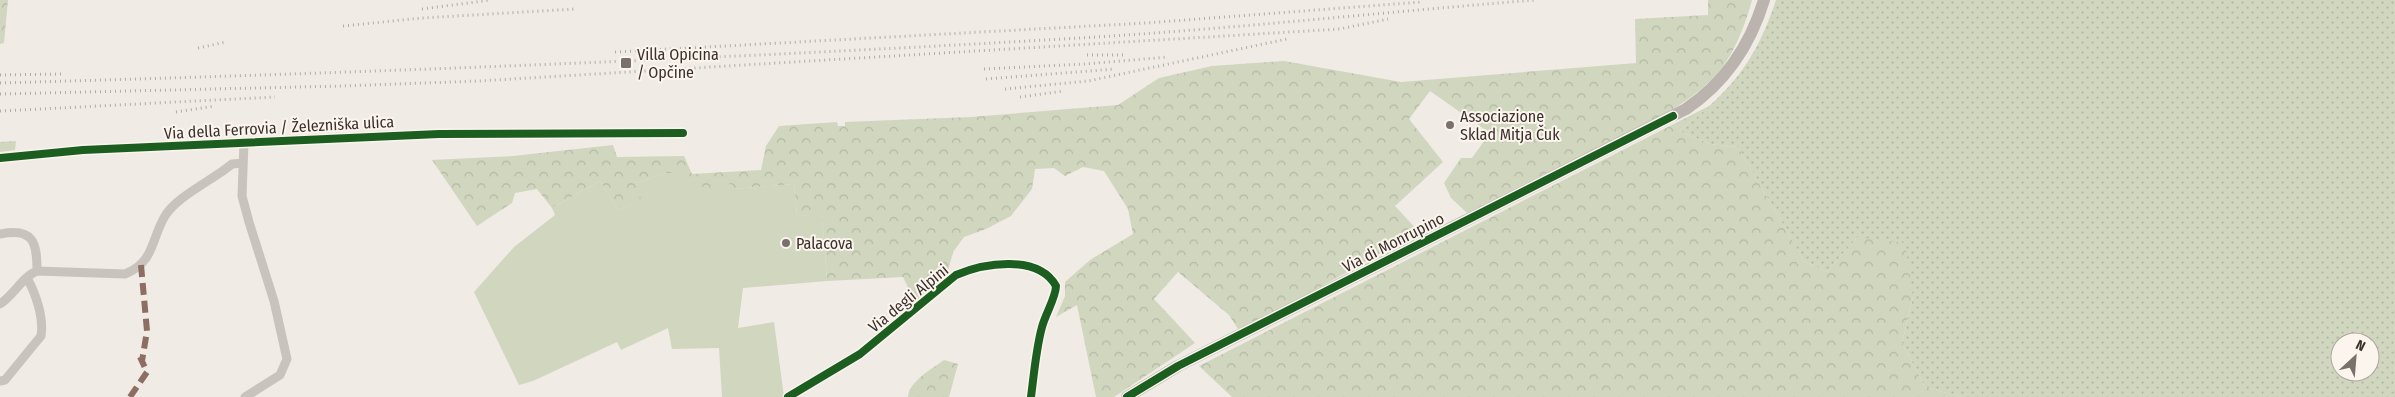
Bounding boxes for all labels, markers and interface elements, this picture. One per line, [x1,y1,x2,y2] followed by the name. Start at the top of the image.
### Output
[637,45,719,82] place label: Villa Opicina / Opčine
[619,56,633,70] marker: Villa Opicina / Opčine
[1460,107,1560,144] place label: Associazione Sklad Mitja Čuk
[163,111,395,143] street label: Via della Ferrovia / Železniška ulica
[1444,119,1456,131] marker: Associazione Sklad Mitja Čuk
[1339,209,1447,276] street label: Via di Monrupino
[796,234,853,253] place label: Palacova
[780,237,792,249] marker: Palacova
[864,260,952,336] street label: Via degli Alpini
[2330,332,2380,382] north arrow
[2353,336,2368,355] text: N

